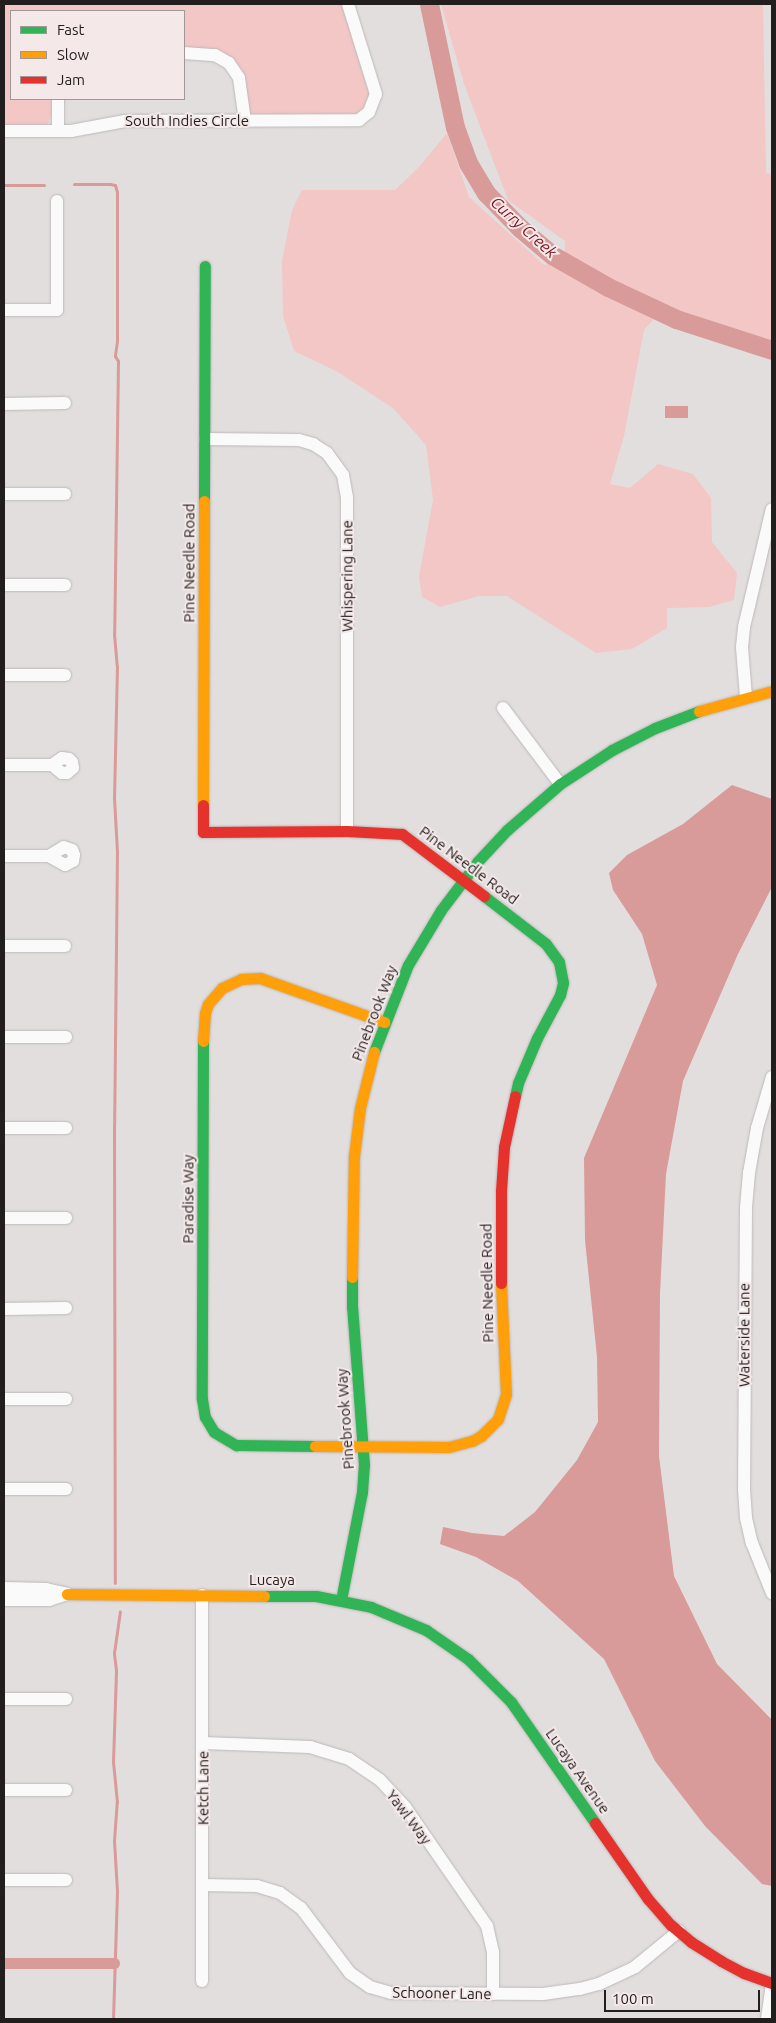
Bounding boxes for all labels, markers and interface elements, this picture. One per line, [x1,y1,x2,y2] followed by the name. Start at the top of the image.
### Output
[10,10,185,100] legend
[57,21,84,38] text: Fast
[57,46,89,63] text: Slow
[57,71,85,88] text: Jam
[125,112,249,130] street label: South Indies Circle
[487,192,561,262] water label: Curry Creek
[180,503,198,623] street label: Pine Needle Road
[338,520,356,632] street label: Whispering Lane
[416,822,522,908] street label: Pine Needle Road
[348,963,400,1063] street label: Pinebrook Way
[179,1154,197,1244] street label: Paradise Way
[477,1223,497,1343] street label: Pine Needle Road
[735,1283,753,1387] street label: Waterside Lane
[333,1368,357,1470] street label: Pinebrook Way
[249,1571,295,1589] street label: Lucaya
[542,1725,614,1817] street label: Lucaya Avenue
[194,1751,212,1825] street label: Ketch Lane
[383,1786,435,1848] street label: Yawl Way
[606,1980,762,2012] scale bar
[392,1983,492,2003] street label: Schooner Lane
[612,1990,654,2007] text: 100 m

